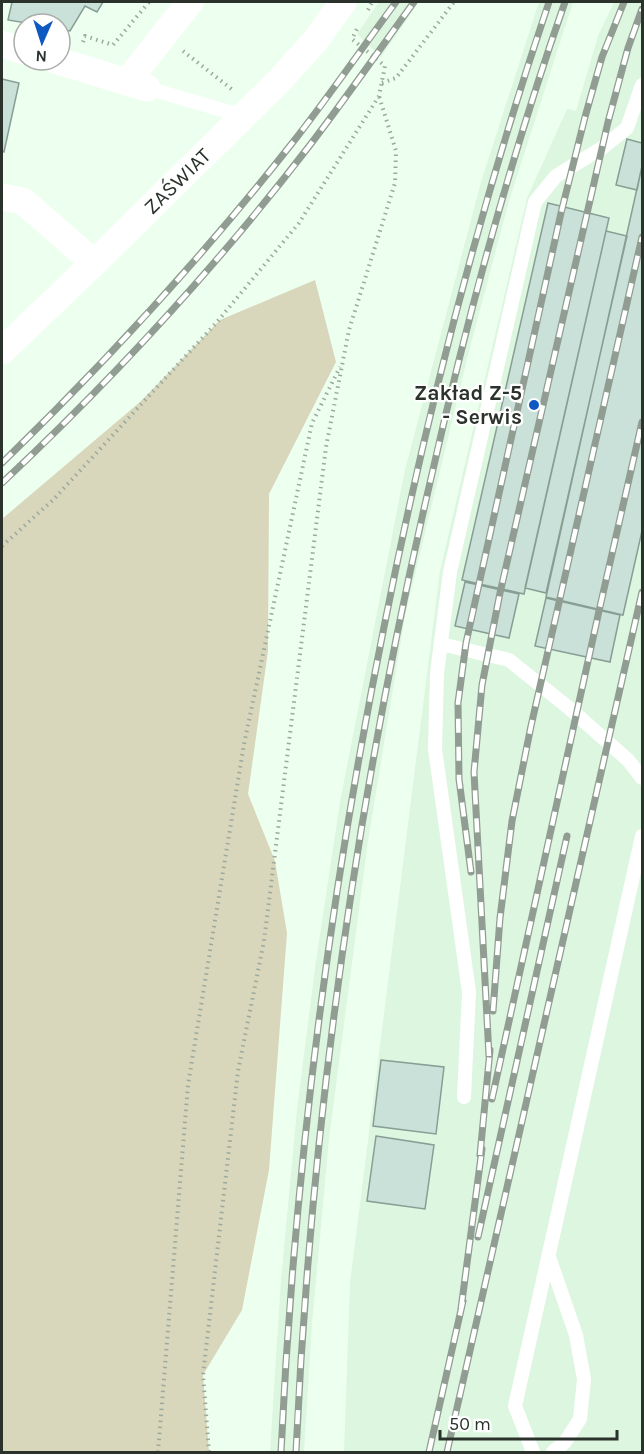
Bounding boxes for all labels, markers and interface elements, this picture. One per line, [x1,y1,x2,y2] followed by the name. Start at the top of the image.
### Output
[12,12,72,72] north arrow
[35,47,47,66] text: N
[139,143,216,219] street label: ZAŚWIAT
[414,381,522,429] place label: Zakład Z-5 - Serwis
[527,398,541,412] marker: Zakład Z-5 - Serwis
[440,1403,617,1441] scale bar
[449,1413,491,1435] text: 50 m

